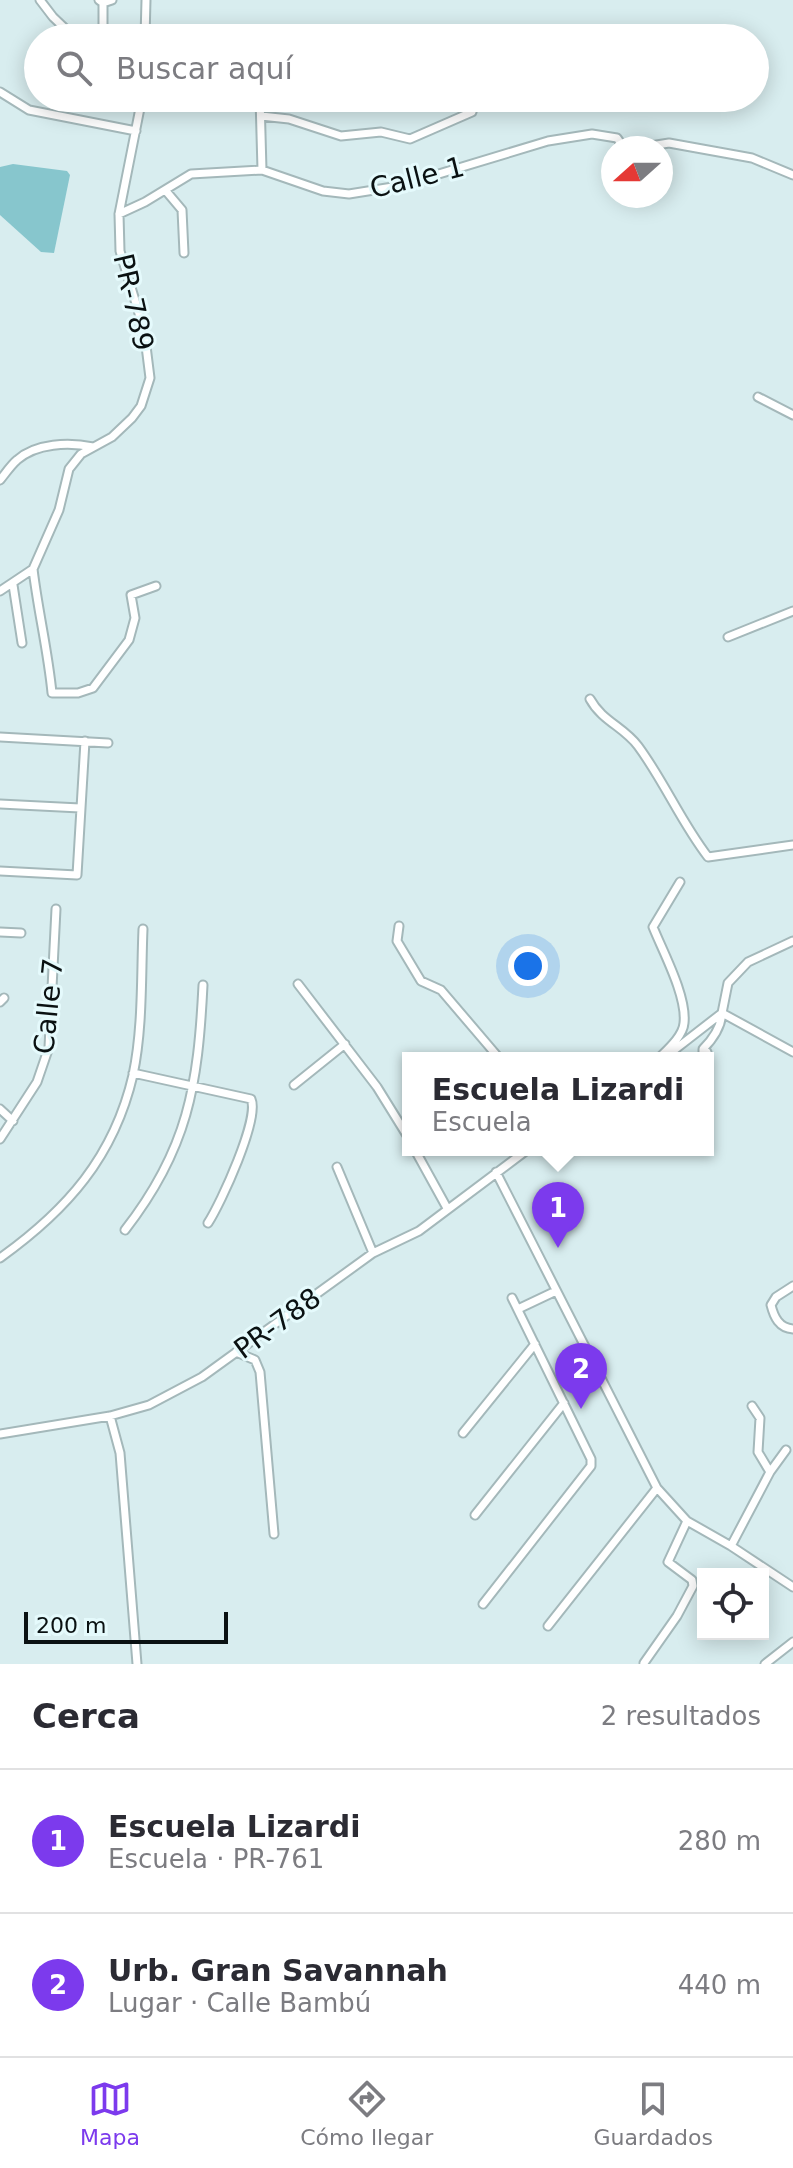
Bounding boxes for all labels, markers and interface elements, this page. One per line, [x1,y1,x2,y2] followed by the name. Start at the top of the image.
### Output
[24,24,769,112] search box
[52,46,96,90] icon: search
[116,51,293,86] text: Buscar aquí
[601,136,673,208] north arrow
[366,150,468,205] street label: Calle 1
[106,250,161,354] street label: PR-789
[508,946,548,986] your location
[27,956,70,1056] street label: Calle 7
[402,1052,714,1156] popup
[432,1072,684,1107] text: Escuela Lizardi
[432,1107,532,1137] text: Escuela
[532,1182,584,1248] pin: 1
[228,1281,327,1366] street label: PR-788
[555,1343,607,1409] pin: 2
[697,1568,769,1640] map controls
[697,1568,769,1640] button: locate
[24,1608,228,1644] scale bar
[36,1613,106,1638] text: 200 m
[32,1696,140,1736] text: Cerca
[601,1701,761,1731] text: 2 resultados
[108,1809,360,1844] text: Escuela Lizardi
[49,1826,67,1856] text: 1
[678,1826,761,1856] text: 280 m
[108,1844,324,1874] text: Escuela · PR-761
[108,1953,448,1988] text: Urb. Gran Savannah
[49,1970,67,2000] text: 2
[678,1970,761,2000] text: 440 m
[108,1988,371,2018] text: Lugar · Calle Bambú
[80,2077,140,2150] tab: Mapa
[300,2077,433,2150] tab: Cómo llegar
[593,2077,713,2150] tab: Guardados

